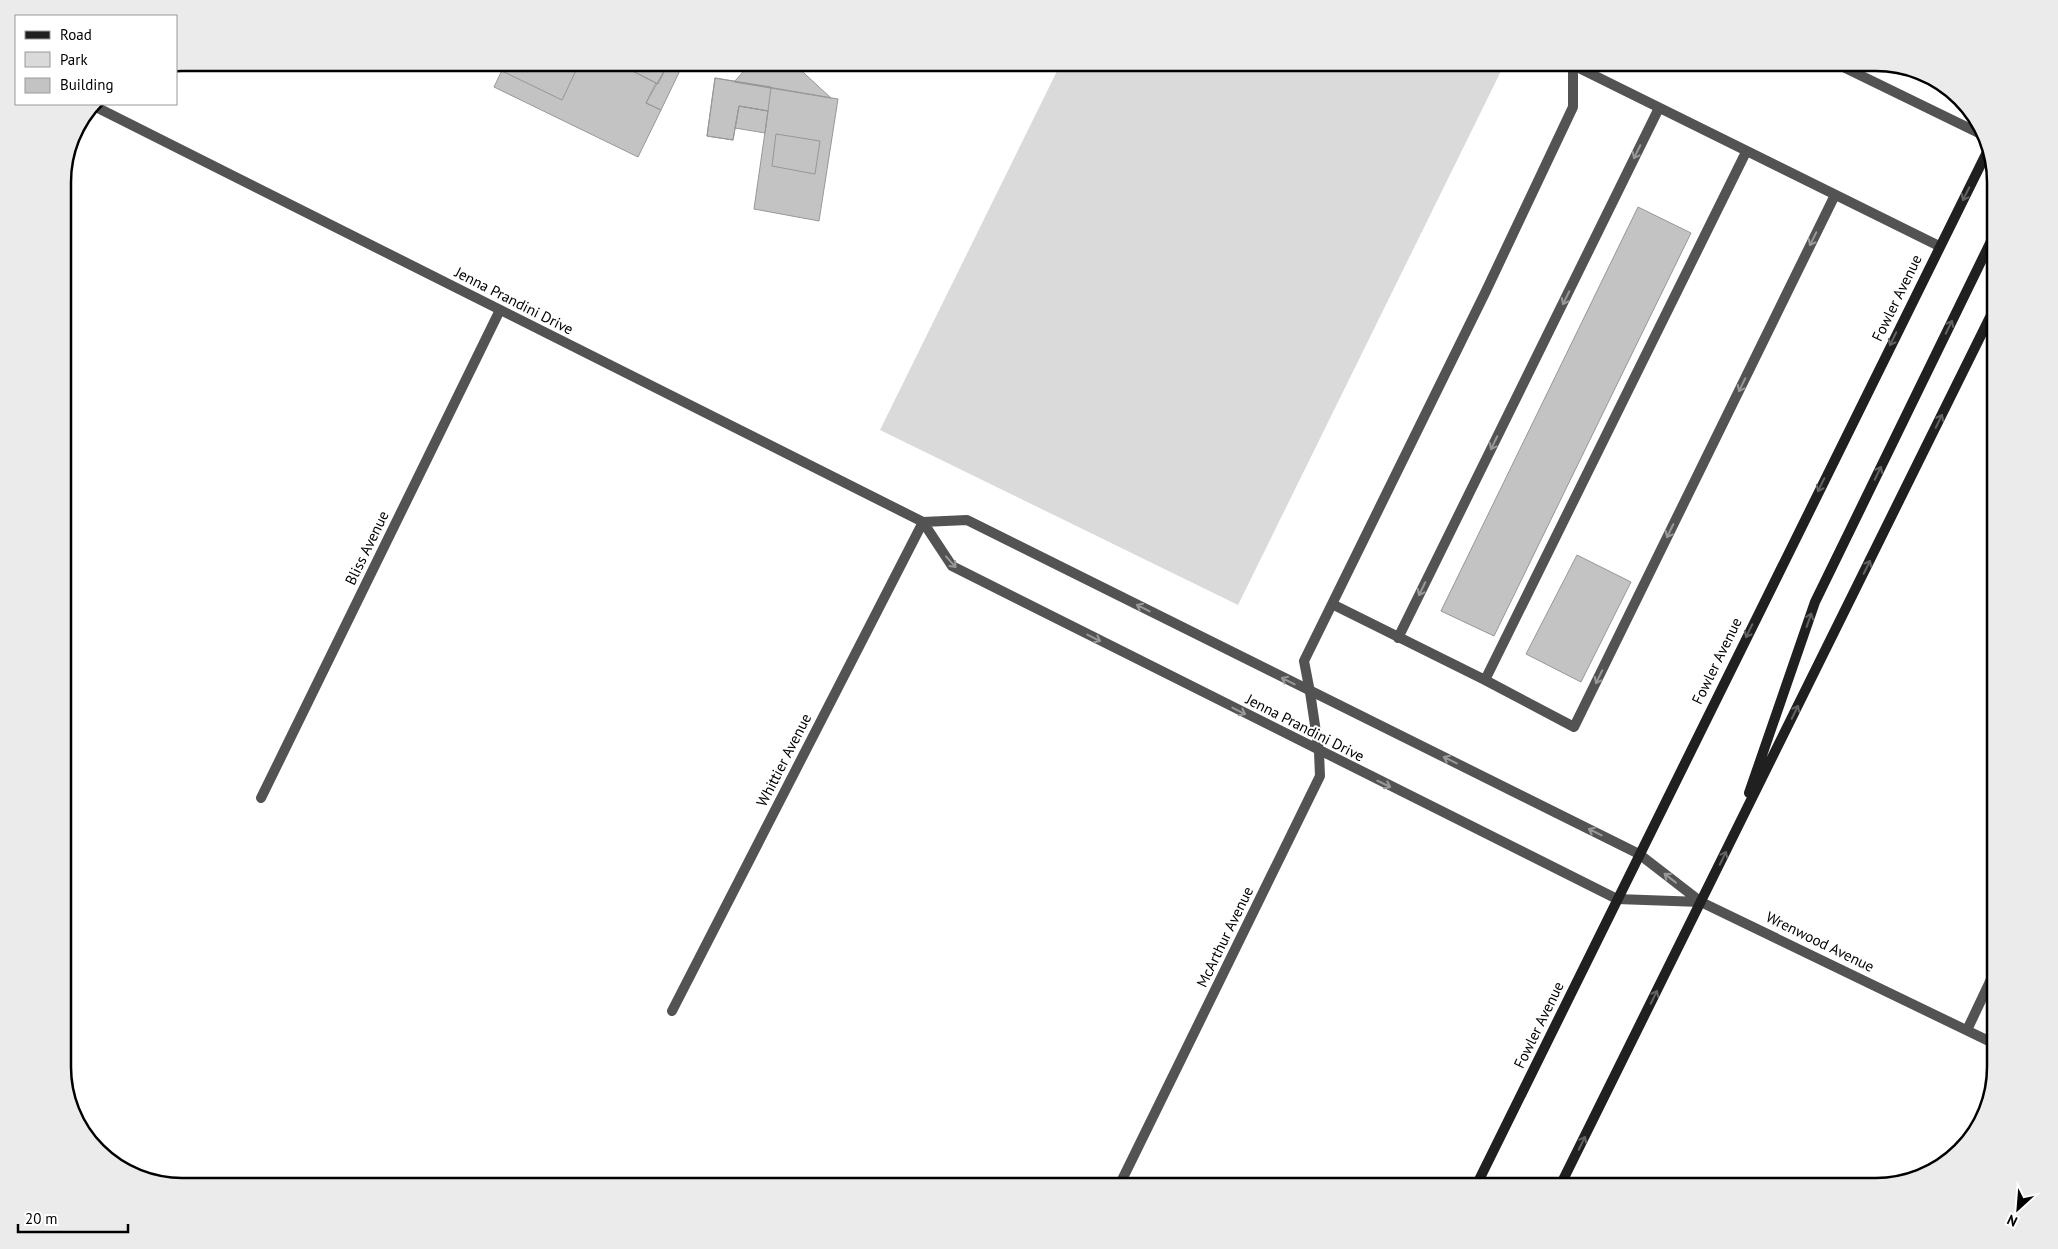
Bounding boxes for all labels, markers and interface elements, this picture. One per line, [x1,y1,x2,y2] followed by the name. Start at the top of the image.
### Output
[15,15,178,105] legend
[60,25,92,44] text: Road
[60,50,88,69] text: Park
[60,75,114,94] text: Building
[1632,144,1641,159] one-way arrow
[1961,186,1970,201] one-way arrow
[1808,231,1818,246] one-way arrow
[1867,251,1926,344] street label: Fowler Avenue
[451,262,577,339] street label: Jenna Prandini Drive
[1560,290,1570,305] one-way arrow
[1945,320,1954,335] one-way arrow
[1888,331,1897,346] one-way arrow
[1737,377,1746,392] one-way arrow
[1935,414,1944,429] one-way arrow
[1489,436,1499,451] one-way arrow
[1874,466,1883,481] one-way arrow
[1816,477,1825,492] one-way arrow
[340,508,393,588] street label: Bliss Avenue
[1665,523,1675,538] one-way arrow
[944,555,956,568] one-way arrow
[1862,559,1872,574] one-way arrow
[1417,582,1427,597] one-way arrow
[1136,603,1151,612] one-way arrow
[1804,612,1814,628] one-way arrow
[1687,614,1746,707] street label: Fowler Avenue
[1744,623,1754,638] one-way arrow
[1086,633,1101,643] one-way arrow
[1594,669,1603,684] one-way arrow
[1281,676,1296,685] one-way arrow
[1242,689,1368,766] street label: Jenna Prandini Drive
[1791,705,1800,720] one-way arrow
[1231,706,1246,716] one-way arrow
[752,710,815,809] street label: Whittier Avenue
[1442,755,1457,765] one-way arrow
[1376,780,1391,789] one-way arrow
[1588,827,1603,837] one-way arrow
[1719,851,1728,866] one-way arrow
[1664,872,1677,883] one-way arrow
[1192,883,1257,990] street label: McArthur Avenue
[1763,907,1877,976] street label: Wrenwood Avenue
[1509,978,1568,1071] street label: Fowler Avenue
[1650,990,1659,1005] one-way arrow
[1578,1136,1587,1151] one-way arrow
[1993,1184,2043,1234] north arrow
[18,1202,128,1234] scale bar
[25,1209,58,1228] text: 20 m
[2004,1211,2020,1231] text: N

